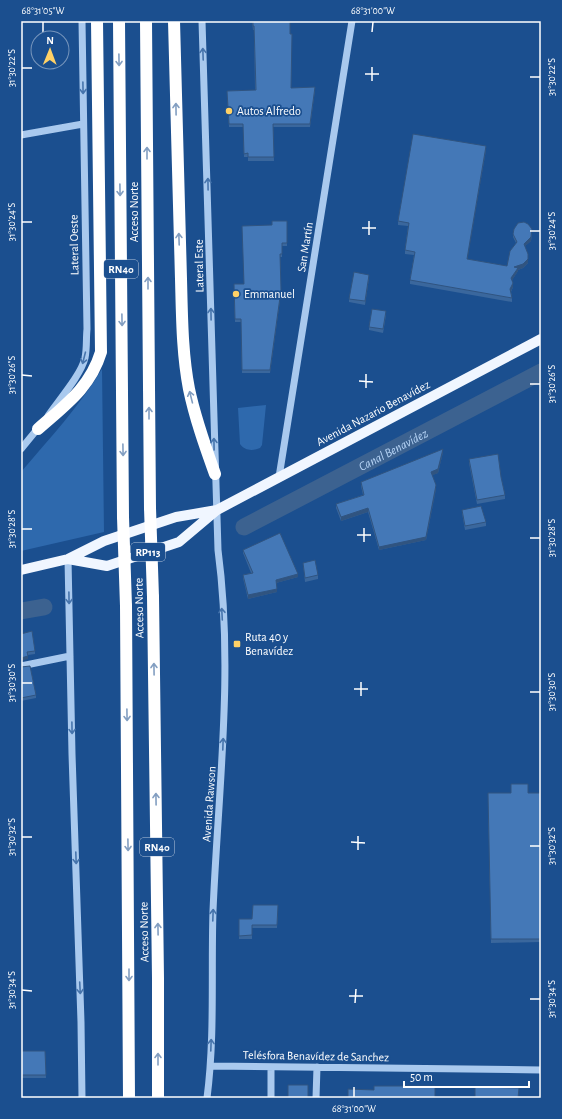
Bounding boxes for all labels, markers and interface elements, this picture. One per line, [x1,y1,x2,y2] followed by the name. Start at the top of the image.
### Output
[22,6,65,16] text: 68°31'05"W
[351,6,395,16] text: 68°31'00"W
[30,30,70,70] north arrow
[46,35,54,46] text: N
[200,48,207,61] one-way arrow
[7,49,17,87] text: 31°30'22"S
[115,53,123,66] one-way arrow
[547,58,557,96] text: 31°30'22"S
[79,81,87,94] one-way arrow
[172,103,180,116] one-way arrow
[237,105,301,117] place label: Autos Alfredo
[224,106,234,116] marker: Autos Alfredo
[143,147,151,160] one-way arrow
[204,178,212,191] one-way arrow
[128,182,140,242] street label: Acceso Norte
[116,183,124,196] one-way arrow
[7,203,17,241] text: 31°30'24"S
[547,212,557,250] text: 31°30'24"S
[67,215,81,275] street label: Lateral Oeste
[295,221,315,273] street label: San Martín
[175,233,183,246] one-way arrow
[193,239,205,293] street label: Lateral Este
[104,260,138,278] road number: RN40
[144,277,152,290] one-way arrow
[244,288,295,300] place label: Emmanuel
[231,289,241,299] marker: Emmanuel
[207,308,215,321] one-way arrow
[118,313,125,326] one-way arrow
[80,351,87,364] one-way arrow
[7,356,17,394] text: 31°30'26"S
[547,365,557,403] text: 31°30'26"S
[314,378,432,448] street label: Avenida Nazario Benavídez
[187,390,195,403] one-way arrow
[145,407,153,420] one-way arrow
[357,427,430,474] water label: Canal Benavídez
[210,438,218,451] one-way arrow
[119,443,127,456] one-way arrow
[7,510,17,548] text: 31°30'28"S
[547,519,557,557] text: 31°30'28"S
[131,543,165,561] road number: RP113
[132,578,146,638] street label: Acceso Norte
[65,591,73,604] one-way arrow
[219,608,226,621] one-way arrow
[245,631,293,657] place label: Ruta 40 y Benavídez
[232,639,242,649] marker: Ruta 40 y Benavídez
[7,663,17,702] text: 31°30'30"S
[150,663,158,676] one-way arrow
[547,672,557,711] text: 31°30'30"S
[123,708,131,721] one-way arrow
[68,721,75,734] one-way arrow
[220,738,227,751] one-way arrow
[200,766,218,842] street label: Avenida Rawson
[152,793,160,806] one-way arrow
[7,818,17,856] text: 31°30'32"S
[547,827,557,865] text: 31°30'32"S
[124,838,132,851] one-way arrow
[140,838,174,856] road number: RN40
[72,851,79,864] one-way arrow
[137,902,151,962] street label: Acceso Norte
[210,909,217,922] one-way arrow
[154,923,162,936] one-way arrow
[125,968,133,981] one-way arrow
[7,971,17,1009] text: 31°30'34"S
[547,980,557,1018] text: 31°30'34"S
[76,981,83,994] one-way arrow
[208,1039,215,1052] one-way arrow
[243,1049,389,1063] street label: Telésfora Benavídez de Sanchez
[154,1053,162,1066] one-way arrow
[404,1063,529,1089] scale bar
[410,1071,433,1083] text: 50 m
[332,1104,376,1114] text: 68°31'00"W

